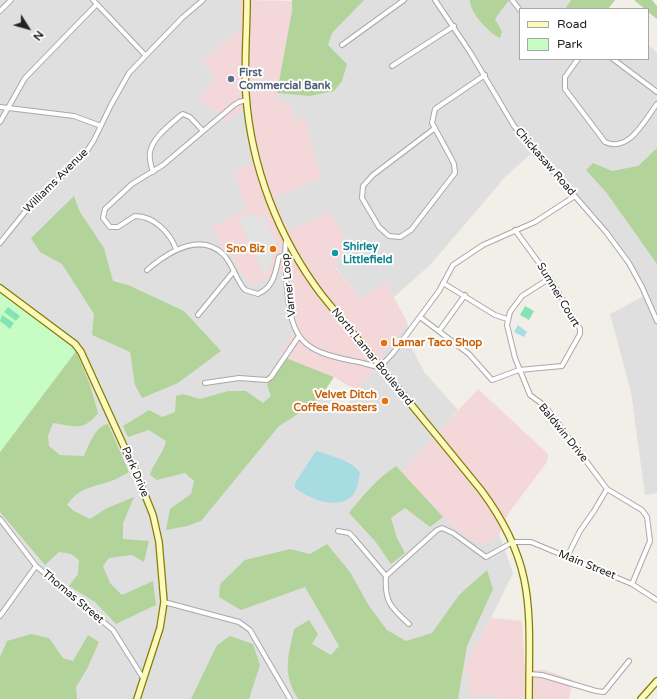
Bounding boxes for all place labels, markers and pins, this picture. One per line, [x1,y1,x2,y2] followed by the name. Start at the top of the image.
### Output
[239,66,331,92] place label: First Commercial Bank
[226,74,236,84] marker: First Commercial Bank
[343,240,392,266] place label: Shirley Littlefield
[226,242,265,256] place label: Sno Biz
[268,244,278,254] marker: Sno Biz
[330,248,340,258] marker: Shirley Littlefield
[392,336,482,350] place label: Lamar Taco Shop
[379,338,389,348] marker: Lamar Taco Shop
[294,388,377,414] place label: Velvet Ditch Coffee Roasters
[380,396,390,406] marker: Velvet Ditch Coffee Roasters

